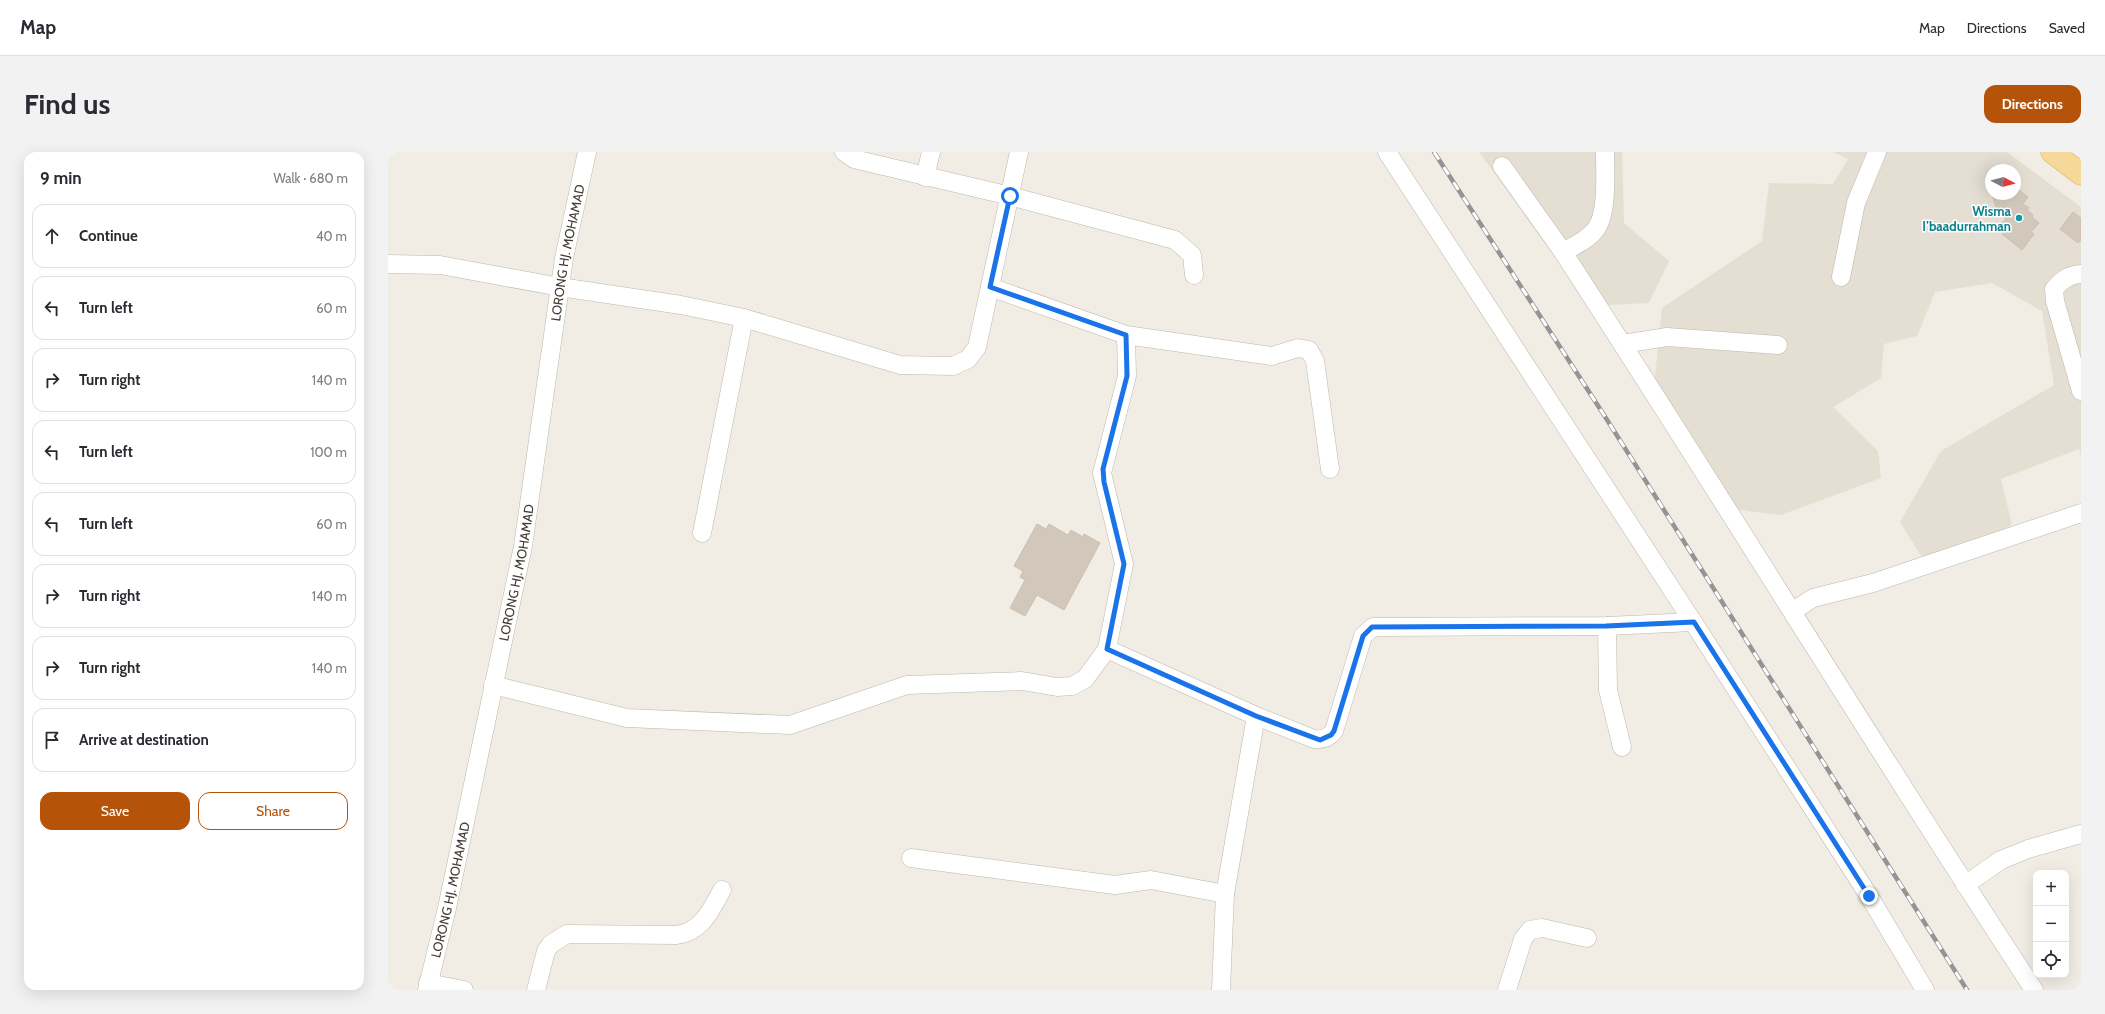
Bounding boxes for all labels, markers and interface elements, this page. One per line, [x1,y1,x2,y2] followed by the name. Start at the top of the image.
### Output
[20,16,56,39] text: Map
[1919,19,1945,37] text: Map
[1967,19,2027,37] text: Directions
[2049,19,2085,37] text: Saved
[1984,85,2081,123] button: Directions
[24,87,110,121] text: Find us
[1985,164,2021,200] north arrow
[40,168,82,188] text: 9 min
[273,170,348,186] text: Walk · 680 m
[547,183,588,322] street label: LORONG HJ. MOHAMAD
[1001,187,1019,205] route start
[1922,203,2012,234] place label: Wisma I’baadurrahman
[2014,213,2024,223] marker: Wisma I’baadurrahman
[41,225,63,247] icon: ahead
[79,227,138,245] text: Continue
[316,228,347,244] text: 40 m
[41,297,63,319] icon: left
[79,299,133,317] text: Turn left
[316,300,347,316] text: 60 m
[41,369,63,391] icon: right
[79,371,140,389] text: Turn right
[312,372,347,388] text: 140 m
[41,441,63,463] icon: left
[79,443,133,461] text: Turn left
[310,444,347,460] text: 100 m
[495,503,537,642] street label: LORONG HJ. MOHAMAD
[41,513,63,535] icon: left
[79,515,133,533] text: Turn left
[316,516,347,532] text: 60 m
[41,585,63,607] icon: right
[79,587,140,605] text: Turn right
[312,588,347,604] text: 140 m
[41,657,63,679] icon: right
[79,659,140,677] text: Turn right
[312,660,347,676] text: 140 m
[41,729,63,751] icon: arrive
[79,731,209,749] text: Arrive at destination
[40,792,190,830] button: Save
[198,792,348,830] button: Share
[427,820,473,959] street label: LORONG HJ. MOHAMAD
[2033,870,2069,978] map controls
[2033,870,2069,906] button: +
[1860,887,1878,905] route end
[2033,906,2069,942] button: −
[2033,942,2069,978] button: locate

